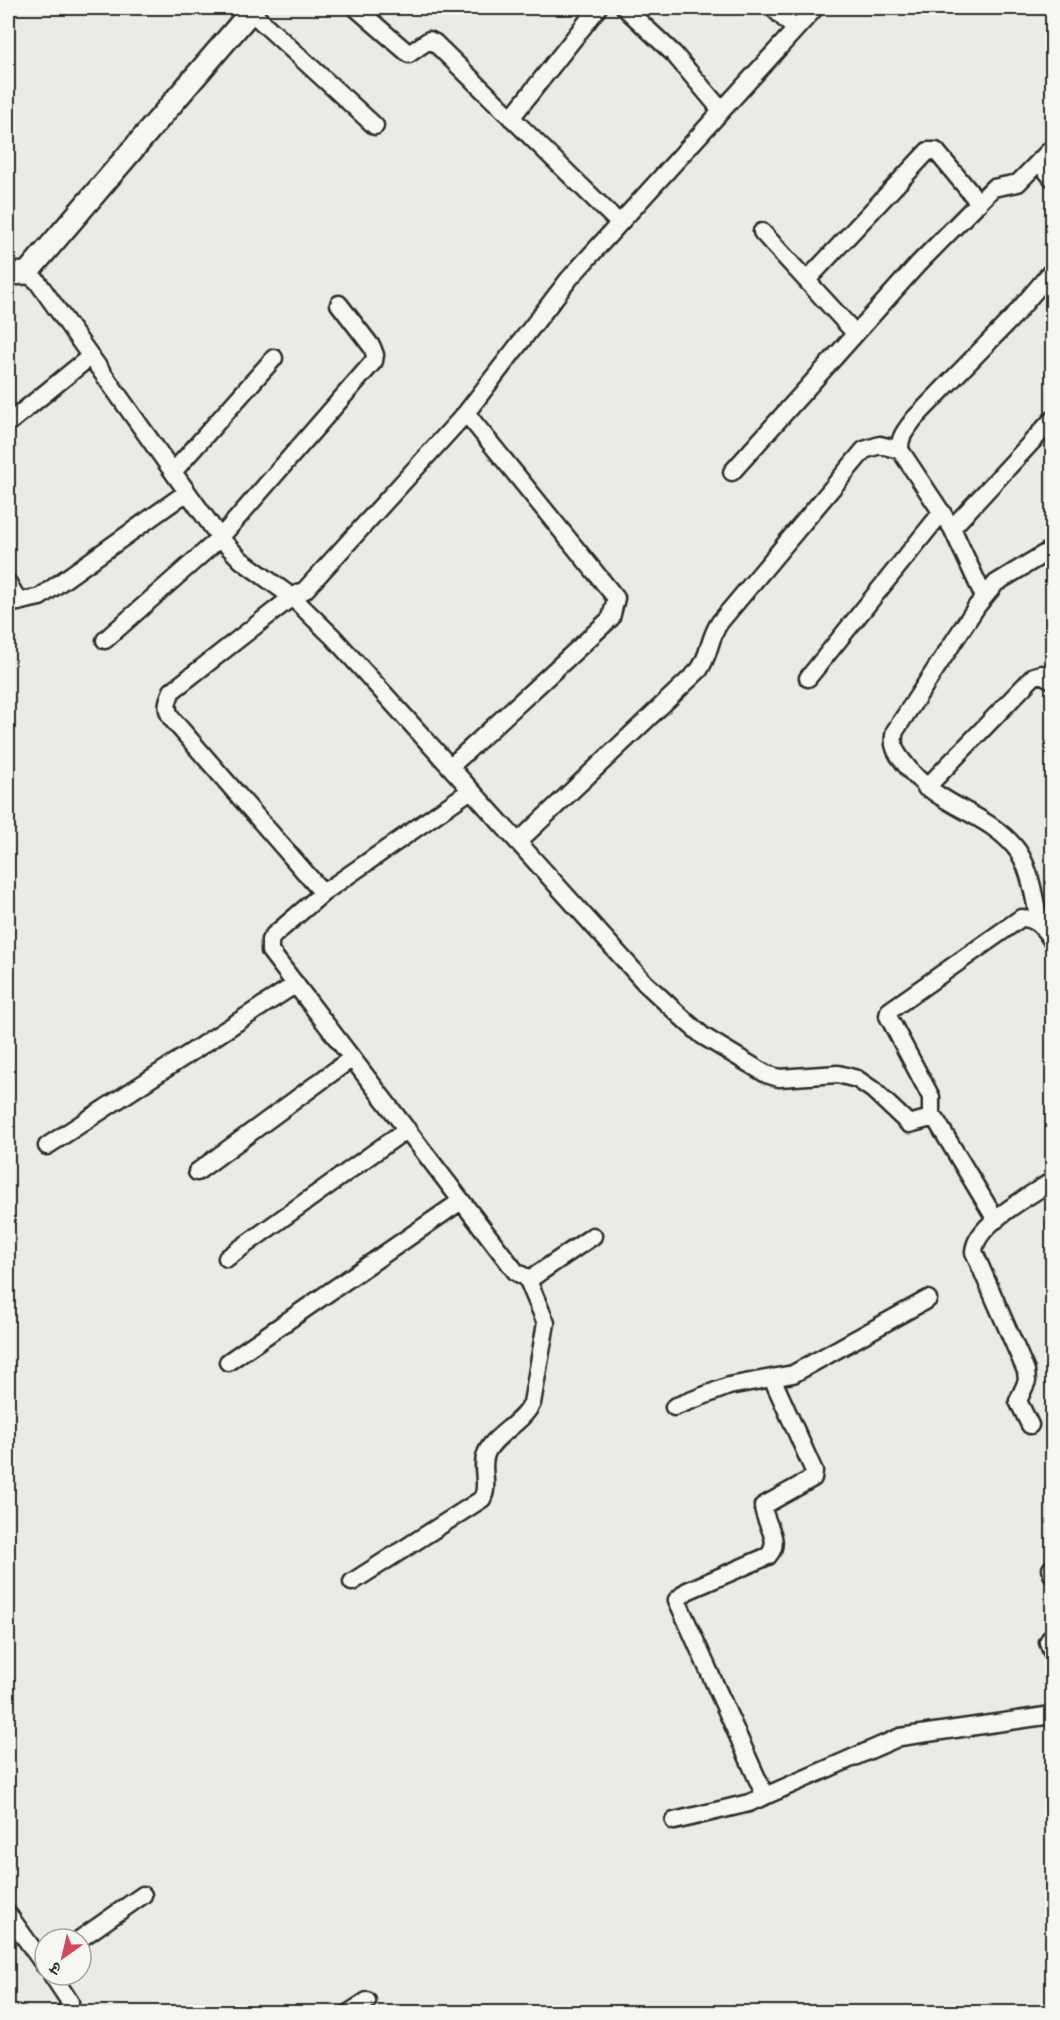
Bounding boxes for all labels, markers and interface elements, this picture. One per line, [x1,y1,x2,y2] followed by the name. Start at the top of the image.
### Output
[33,1927,93,1987] north arrow
[45,1955,67,1980] text: उ

